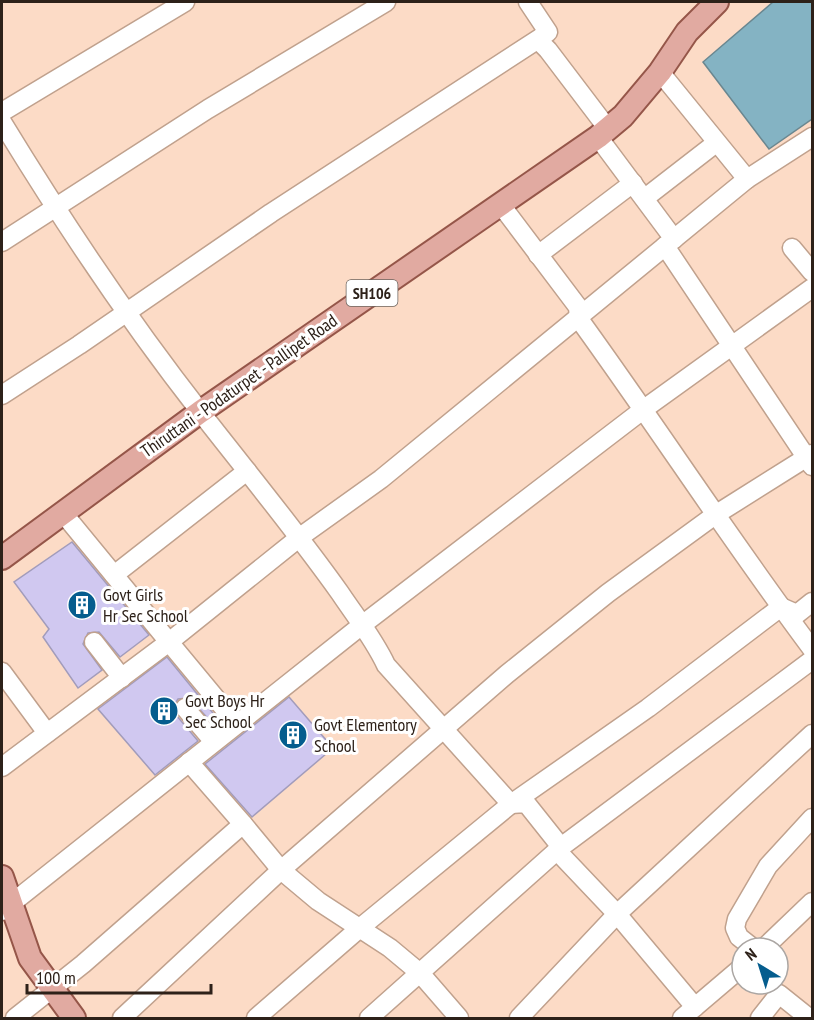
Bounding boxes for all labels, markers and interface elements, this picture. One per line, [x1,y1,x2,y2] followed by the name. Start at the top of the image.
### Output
[346,280,398,306] road number: SH106
[136,309,341,462] street label: Thiruttani - Podaturpet - Pallipet Road
[103,583,189,627] place label: Govt Girls Hr Sec School
[66,589,98,621] building icon: Govt Girls Hr Sec School
[185,689,265,733] place label: Govt Boys Hr Sec School
[148,695,180,727] building icon: Govt Boys Hr Sec School
[314,713,417,757] place label: Govt Elementory School
[277,719,309,751] building icon: Govt Elementory School
[730,936,790,996] north arrow
[741,944,760,965] text: N
[27,957,212,995] scale bar
[36,966,76,989] text: 100 m

